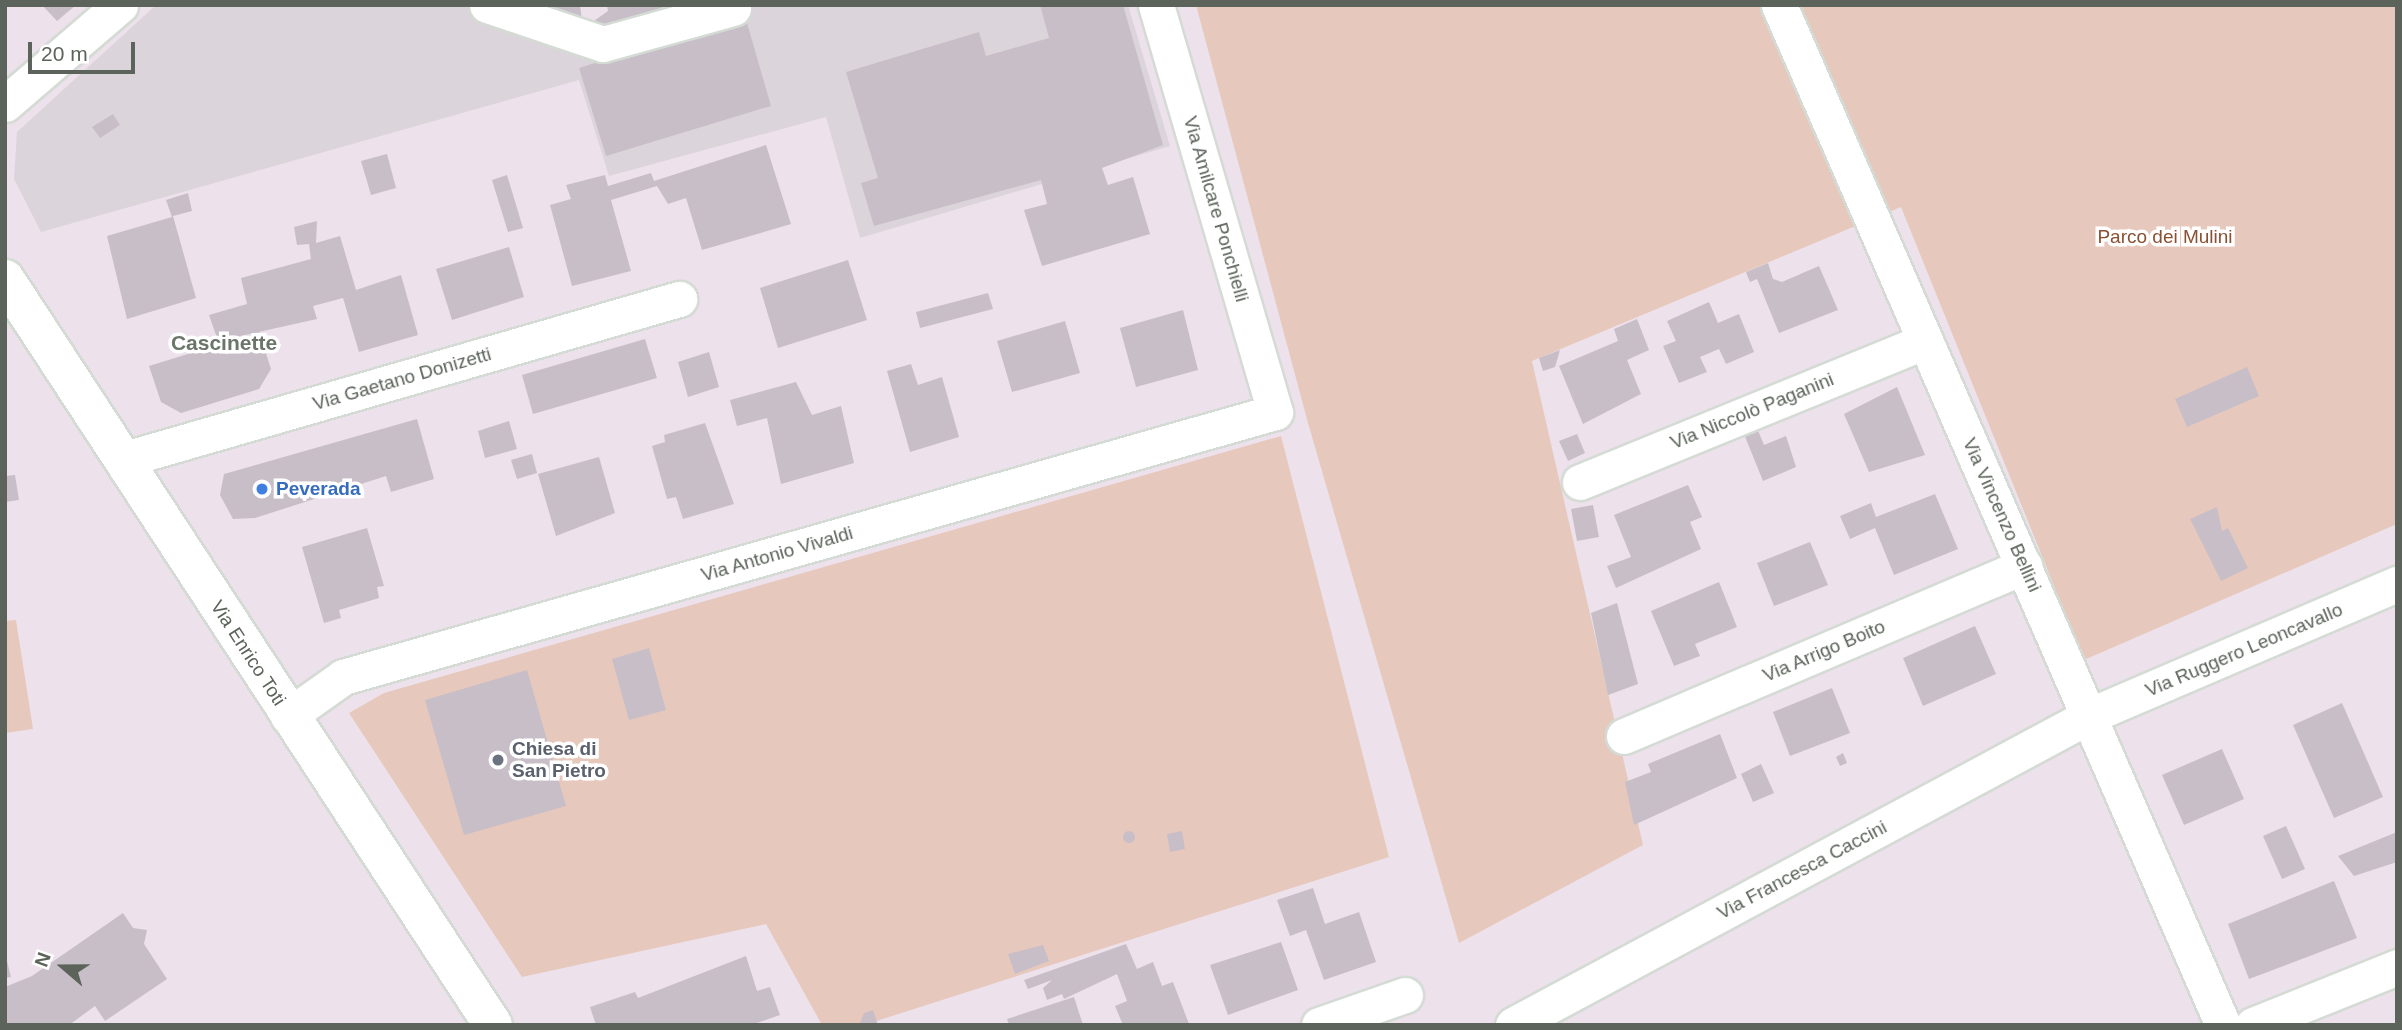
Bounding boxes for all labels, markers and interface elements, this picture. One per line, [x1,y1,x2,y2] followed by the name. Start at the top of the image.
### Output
[32,28,138,72] scale bar
[41,42,88,65] text: 20 m
[1178,113,1254,305] street label: Via Amilcare Ponchielli
[2097,226,2233,248] park label: Parco dei Mulini
[171,330,277,356] district label: Cascinette
[310,343,494,415] street label: Via Gaetano Donizetti
[1667,368,1837,454] street label: Via Niccolò Paganini
[1958,434,2046,596] street label: Via Vincenzo Bellini
[276,478,361,500] place label: Peverada
[254,481,270,497] marker: Peverada
[698,521,856,587] street label: Via Antonio Vivaldi
[205,596,291,710] street label: Via Enrico Toti
[2142,598,2346,702] street label: Via Ruggero Leoncavallo
[1759,615,1889,687] street label: Via Arrigo Boito
[512,738,606,782] place label: Chiesa di San Pietro
[490,752,506,768] marker: Chiesa di San Pietro
[1713,816,1891,924] street label: Via Francesca Caccini
[28,932,98,1002] north arrow
[31,950,55,970] text: N

